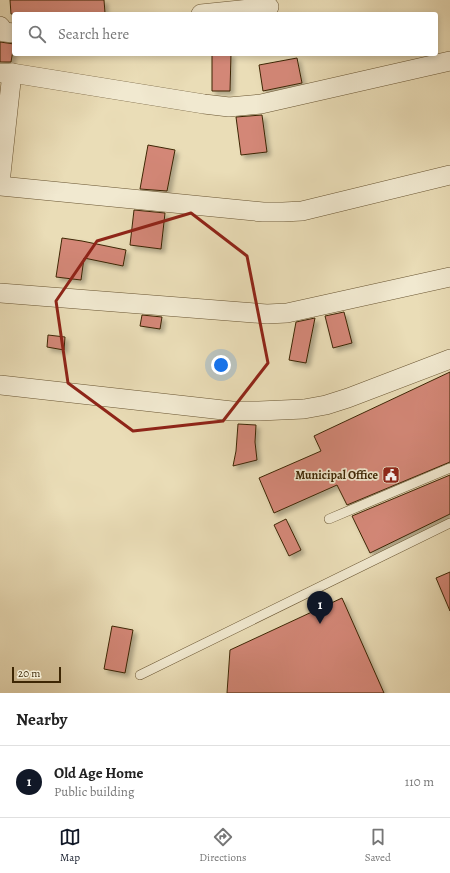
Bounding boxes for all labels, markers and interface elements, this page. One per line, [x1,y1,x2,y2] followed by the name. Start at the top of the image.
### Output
[12,12,438,56] search box
[26,23,48,45] icon: search
[58,24,129,44] text: Search here
[211,355,231,375] your location
[381,465,401,485] public building icon: Municipal Office
[295,467,378,483] place label: Municipal Office
[307,591,333,624] pin: 1
[12,665,61,684] scale bar
[18,666,40,681] text: 20 m
[16,708,67,731] text: Nearby
[54,763,143,783] text: Old Age Home
[27,773,31,790] text: 1
[405,773,434,790] text: 110 m
[54,783,134,800] text: Public building
[59,826,81,865] tab: Map
[199,826,247,865] tab: Directions
[365,826,391,865] tab: Saved

